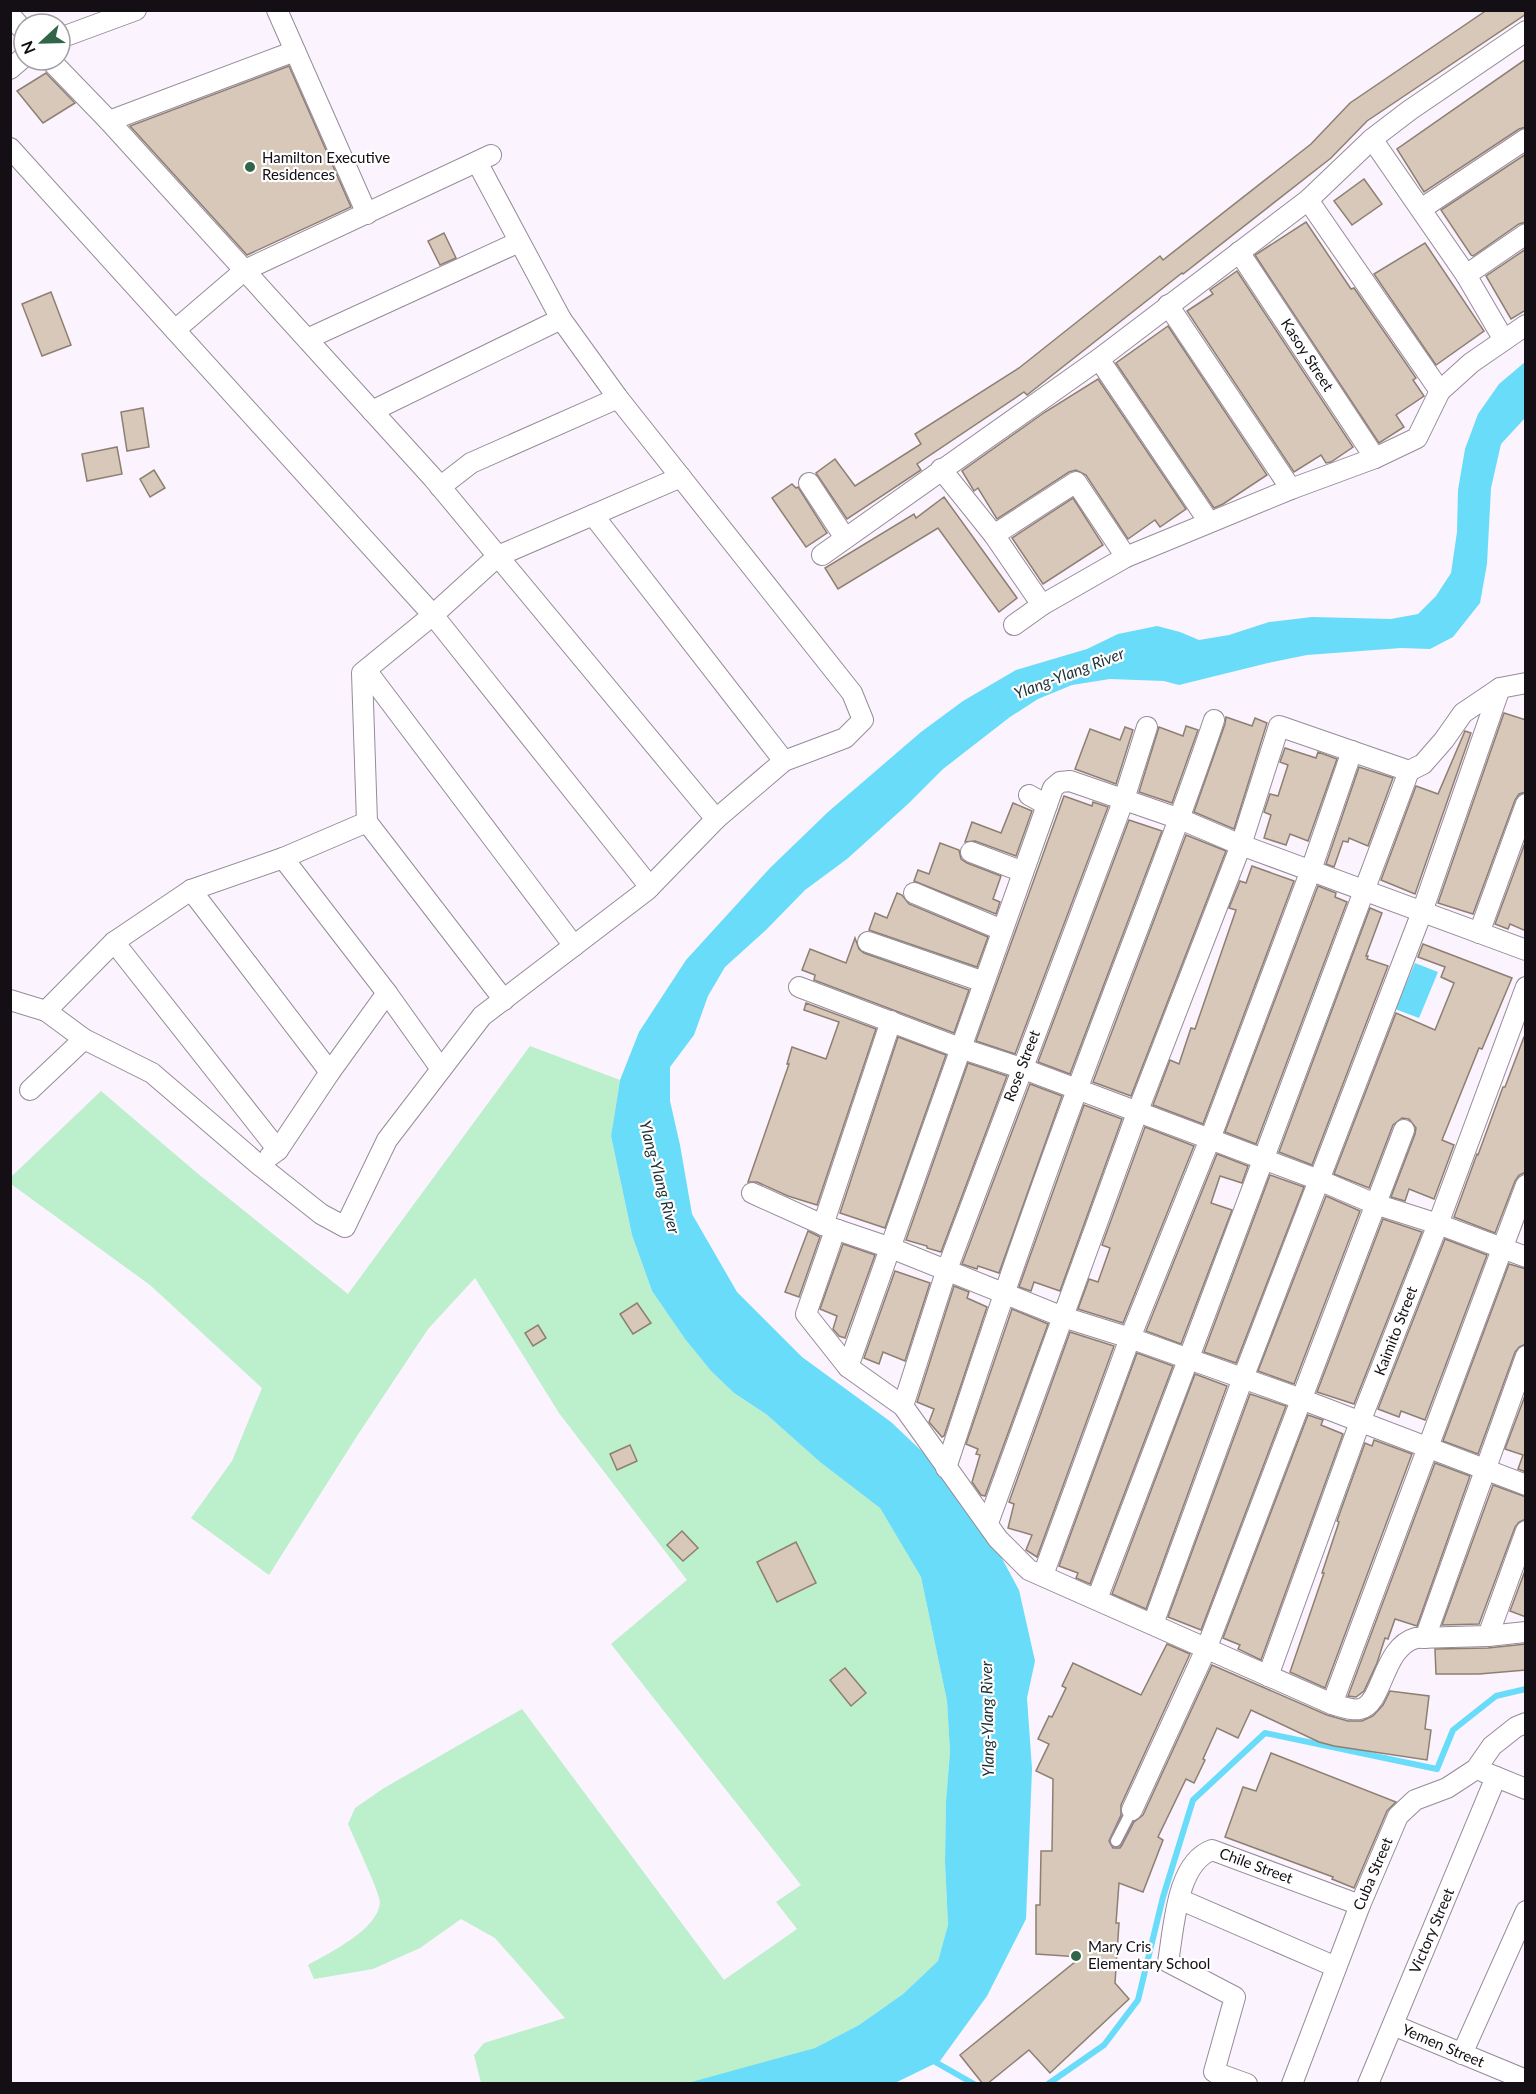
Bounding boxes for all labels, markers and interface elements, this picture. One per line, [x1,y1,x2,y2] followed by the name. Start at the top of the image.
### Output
[12,12,72,72] north arrow
[17,39,39,57] text: N
[262,148,390,183] place label: Hamilton Executive Residences
[243,160,257,174] marker: Hamilton Executive Residences
[1278,315,1338,395] street label: Kasoy Street
[1011,643,1127,702] water label: Ylang-Ylang River
[999,1027,1043,1104] street label: Rose Street
[636,1118,685,1236] water label: Ylang-Ylang River
[1370,1283,1421,1378] street label: Kaimito Street
[976,1660,997,1777] water label: Ylang-Ylang River
[1349,1834,1396,1913] street label: Cuba Street
[1217,1843,1296,1887] street label: Chile Street
[1405,1885,1457,1976] street label: Victory Street
[1088,1937,1210,1972] place label: Mary Cris Elementary School
[1069,1949,1083,1963] marker: Mary Cris Elementary School
[1400,2020,1488,2071] street label: Yemen Street

